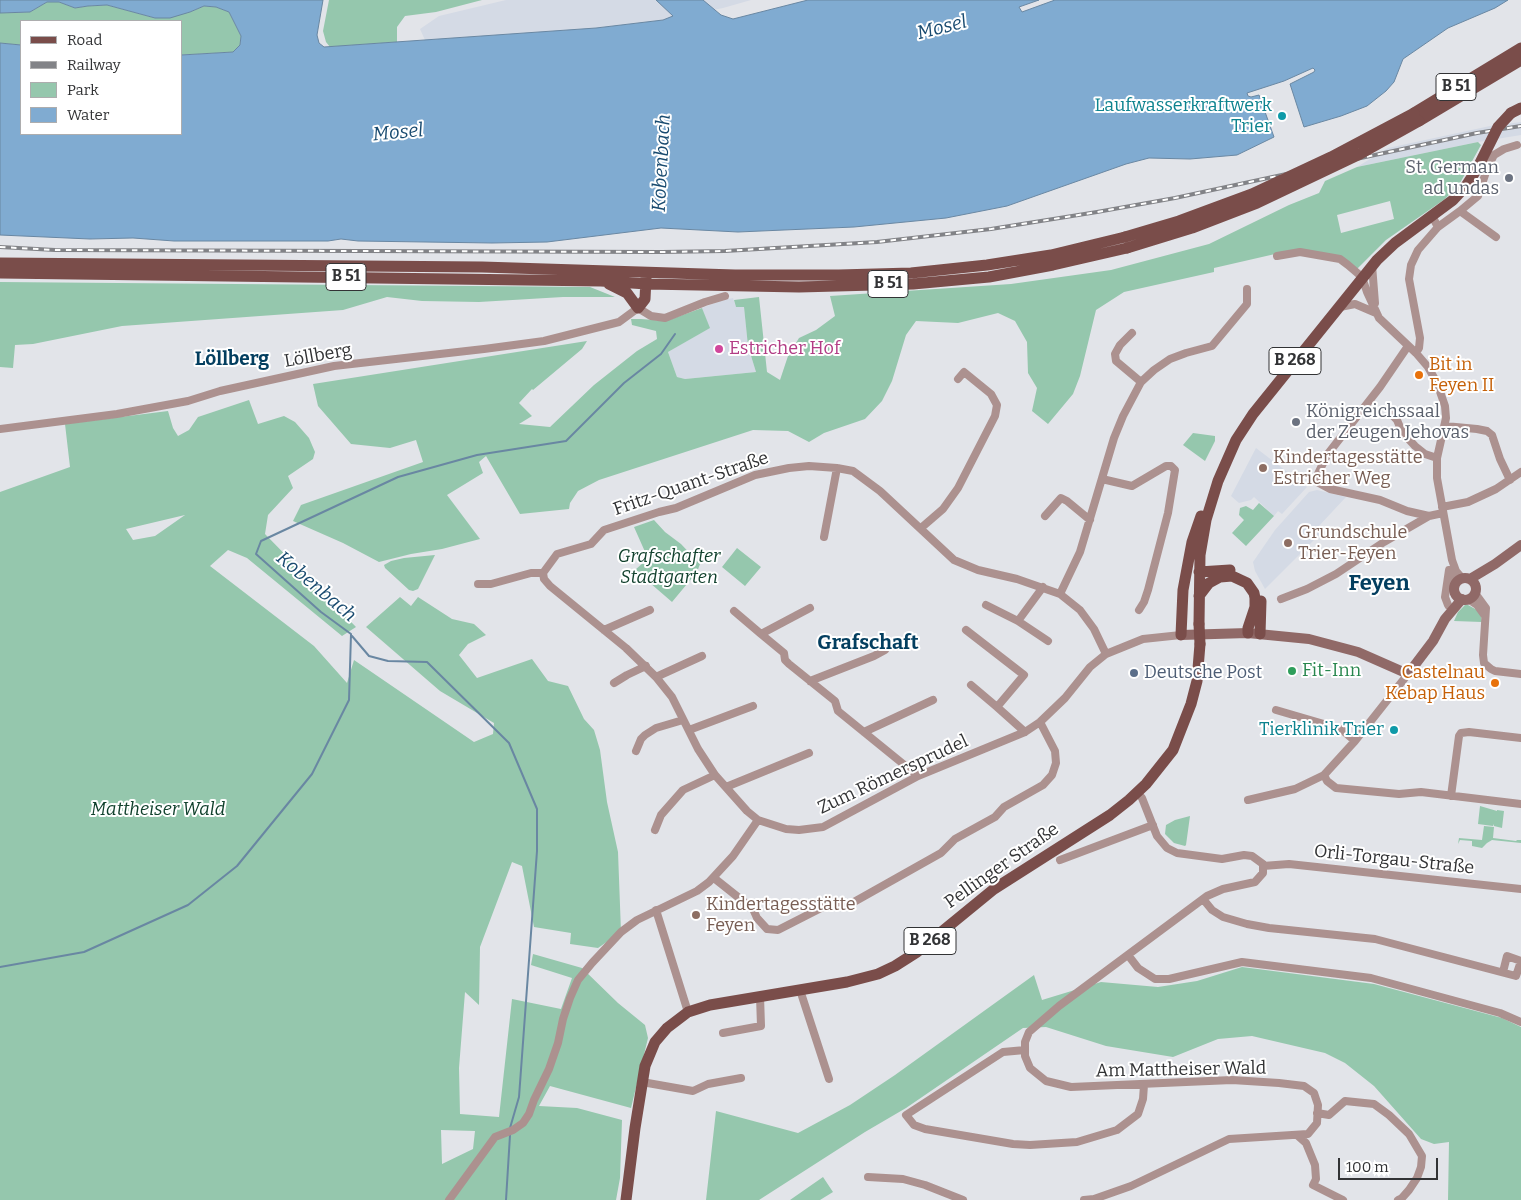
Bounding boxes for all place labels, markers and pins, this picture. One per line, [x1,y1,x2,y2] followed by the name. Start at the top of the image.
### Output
[1095,95,1272,138] place label: Laufwasserkraftwerk Trier
[1276,110,1288,122] marker: Laufwasserkraftwerk Trier
[1405,157,1499,200] place label: St. German ad undas
[1503,172,1515,184] marker: St. German ad undas
[729,338,840,360] place label: Estricher Hof
[713,343,725,355] marker: Estricher Hof
[1429,354,1494,396] place label: Bit in Feyen II
[1413,369,1425,381] marker: Bit in Feyen II
[1306,401,1469,444] place label: Königreichssaal der Zeugen Jehovas
[1290,416,1302,428] marker: Königreichssaal der Zeugen Jehovas
[1273,447,1423,489] place label: Kindertagesstätte Estricher Weg
[1257,462,1269,474] marker: Kindertagesstätte Estricher Weg
[1298,522,1407,564] place label: Grundschule Trier-Feyen
[1282,537,1294,549] marker: Grundschule Trier-Feyen
[1302,660,1361,682] place label: Fit-Inn
[1144,662,1262,684] place label: Deutsche Post
[1385,662,1485,704] place label: Castelnau Kebap Haus
[1286,665,1298,677] marker: Fit-Inn
[1128,667,1140,679] marker: Deutsche Post
[1489,677,1501,689] marker: Castelnau Kebap Haus
[1259,719,1384,741] place label: Tierklinik Trier
[1388,724,1400,736] marker: Tierklinik Trier
[706,894,856,936] place label: Kindertagesstätte Feyen
[690,909,702,921] marker: Kindertagesstätte Feyen

